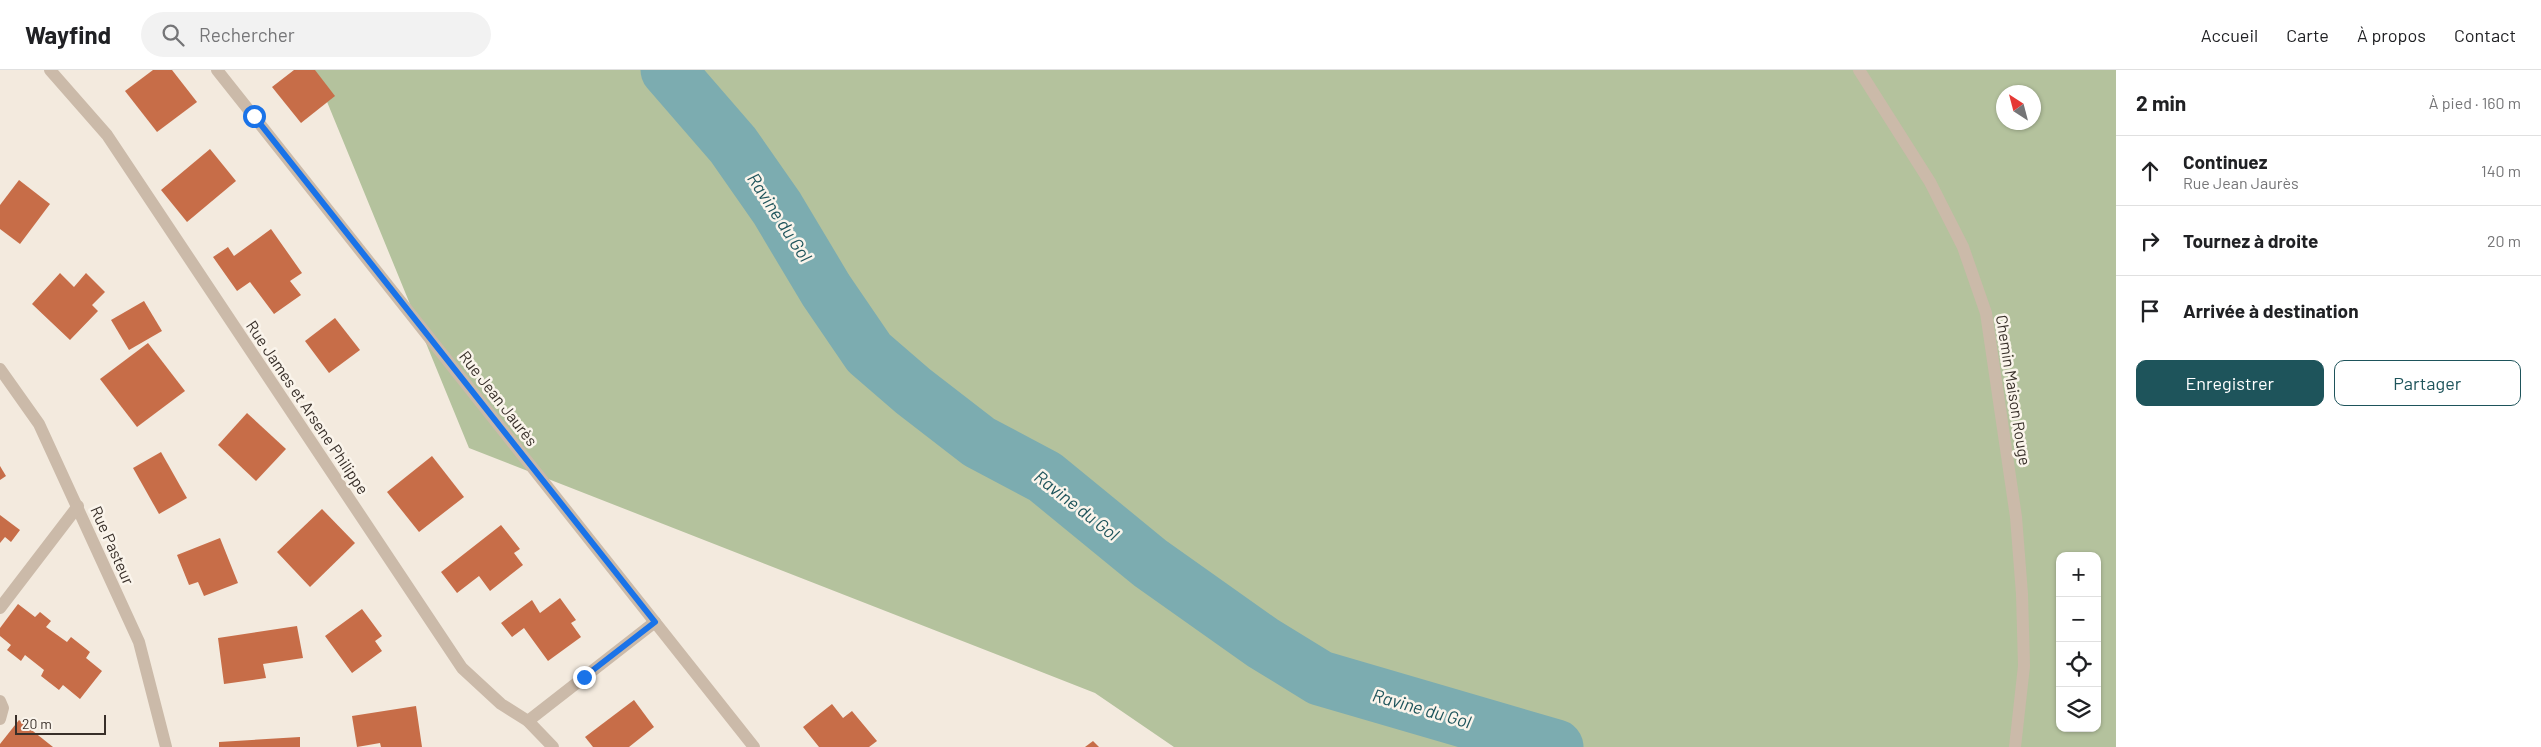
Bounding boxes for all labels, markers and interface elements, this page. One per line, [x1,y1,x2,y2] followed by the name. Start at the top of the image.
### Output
[141,12,491,57] search box
[25,20,111,49] text: Wayfind
[159,21,187,49] icon: search
[199,23,295,46] text: Rechercher
[2201,24,2258,46] text: Accueil
[2286,24,2329,46] text: Carte
[2357,24,2426,46] text: À propos
[2454,24,2516,46] text: Contact
[1996,85,2041,130] north arrow
[2136,90,2186,115] text: 2 min
[2429,93,2521,112] text: À pied · 160 m
[243,105,266,128] route start
[2183,150,2267,173] text: Continuez
[2136,157,2164,185] icon: ahead
[2481,161,2521,180] text: 140 m
[743,168,817,266] water label: Ravine du Gol
[2183,173,2299,192] text: Rue Jean Jaurès
[2136,227,2164,255] icon: right
[2183,229,2319,252] text: Tournez à droite
[2487,231,2521,250] text: 20 m
[2136,297,2164,325] icon: arrive
[2183,299,2359,322] text: Arrivée à destination
[1993,313,2035,467] street label: Chemin Maison Rouge
[243,317,373,497] street label: Rue James et Arsene Philippe
[456,347,542,449] street label: Rue Jean Jaurès
[2136,360,2324,406] button: Enregistrer
[2334,360,2521,406] button: Partager
[1030,465,1124,545] water label: Ravine du Gol
[87,503,139,587] street label: Rue Pasteur
[2056,552,2101,732] map controls
[2056,552,2101,597] button: +
[2056,597,2101,642] button: −
[2056,642,2101,687] button: locate
[573,666,596,689] route end
[1370,683,1474,733] water label: Ravine du Gol
[2056,687,2101,732] button: layers
[15,712,106,735] scale bar
[22,715,52,732] text: 20 m

